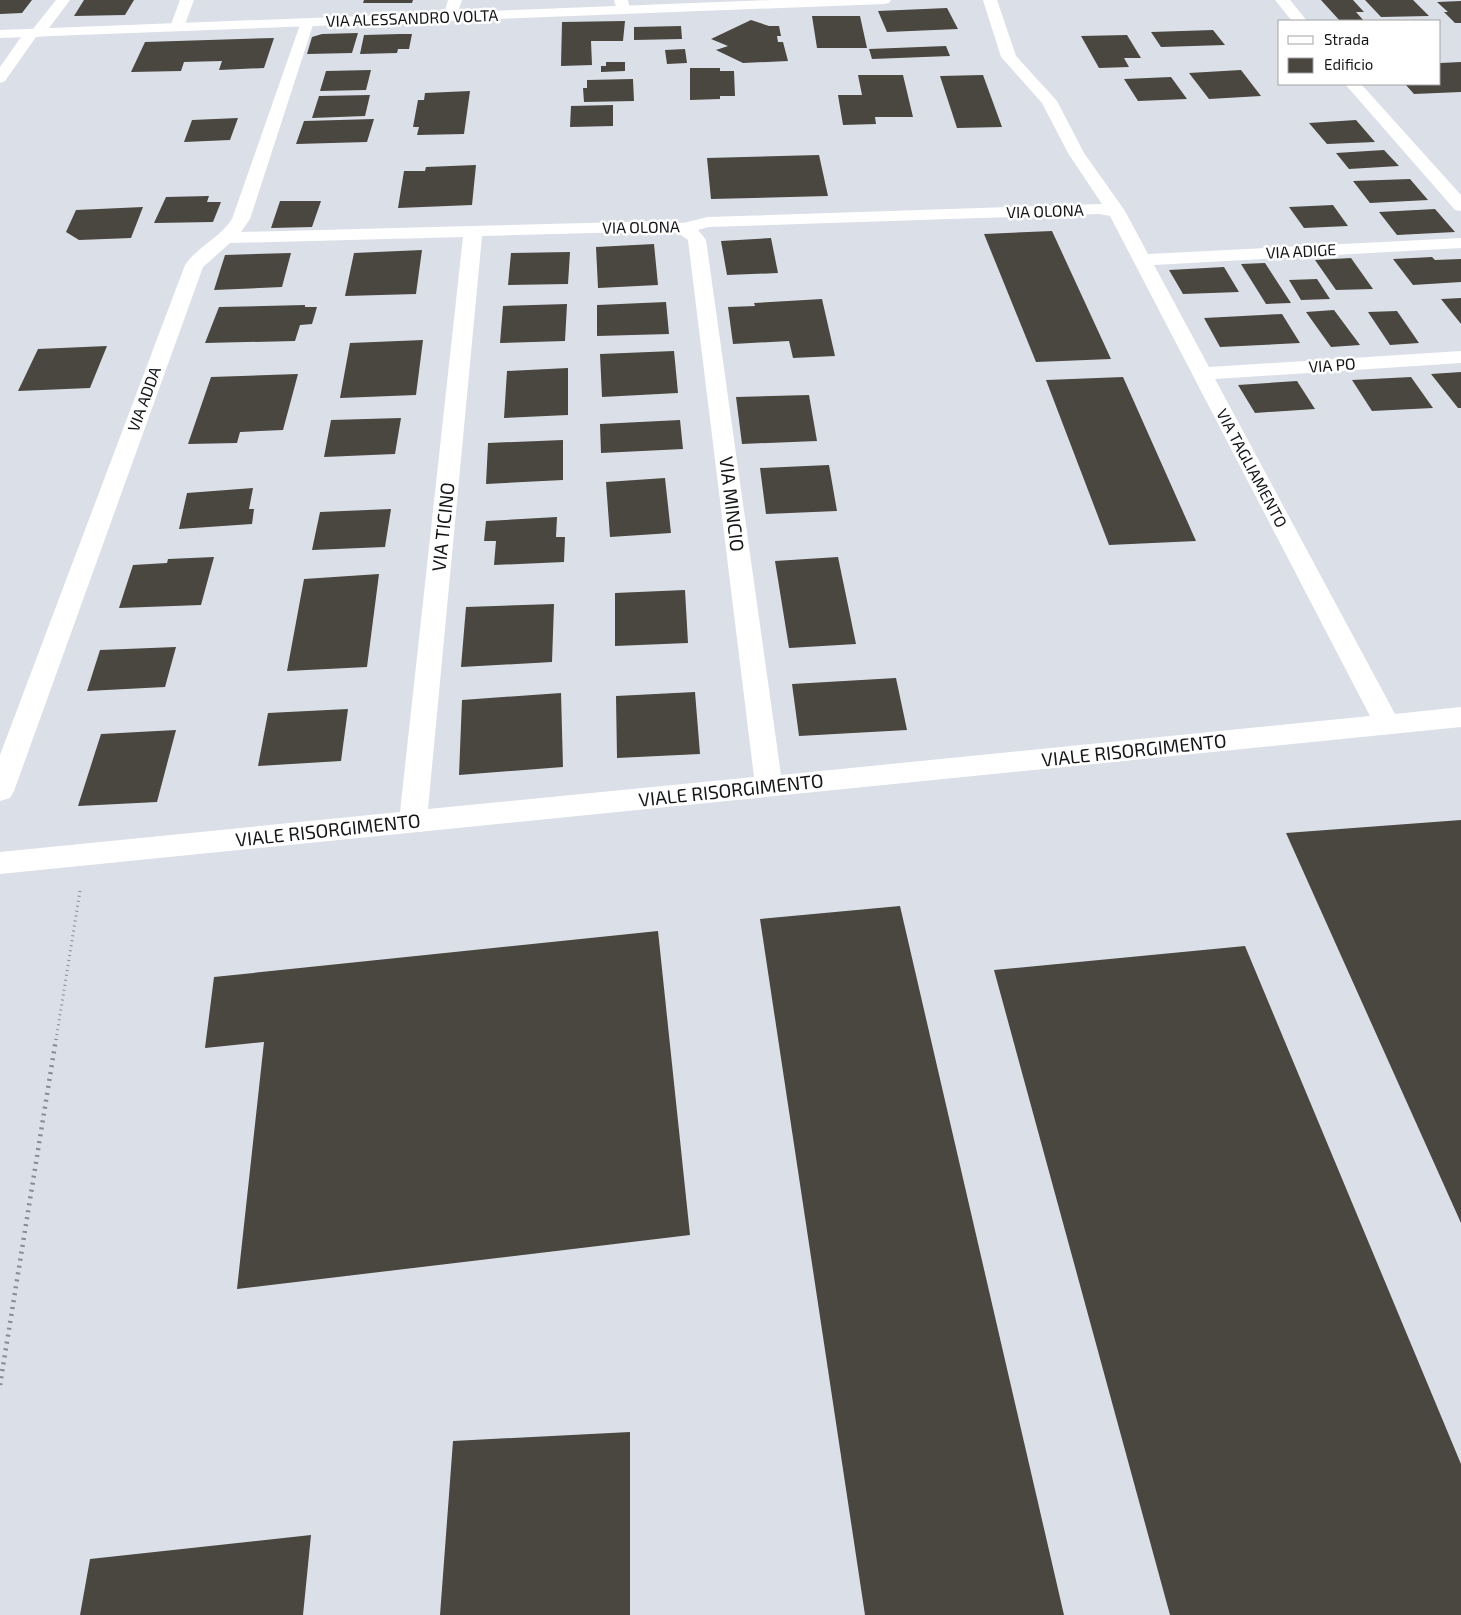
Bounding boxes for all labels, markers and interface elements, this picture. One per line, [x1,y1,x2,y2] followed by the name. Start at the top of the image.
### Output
[325,5,499,30] street label: VIA ALESSANDRO VOLTA
[1278,20,1441,85] legend
[1324,30,1369,48] text: Strada
[1324,55,1373,73] text: Edificio
[1006,200,1084,221] street label: VIA OLONA
[602,216,680,237] street label: VIA OLONA
[1265,239,1337,262] street label: VIA ADIGE
[1308,353,1356,376] street label: VIA PO
[123,364,164,434] street label: VIA ADDA
[1213,405,1292,530] street label: VIA TAGLIAMENTO
[715,455,750,553] street label: VIA MINCIO
[426,481,459,573] street label: VIA TICINO
[1040,728,1228,771] street label: VIALE RISORGIMENTO
[637,768,825,811] street label: VIALE RISORGIMENTO
[234,808,422,851] street label: VIALE RISORGIMENTO

